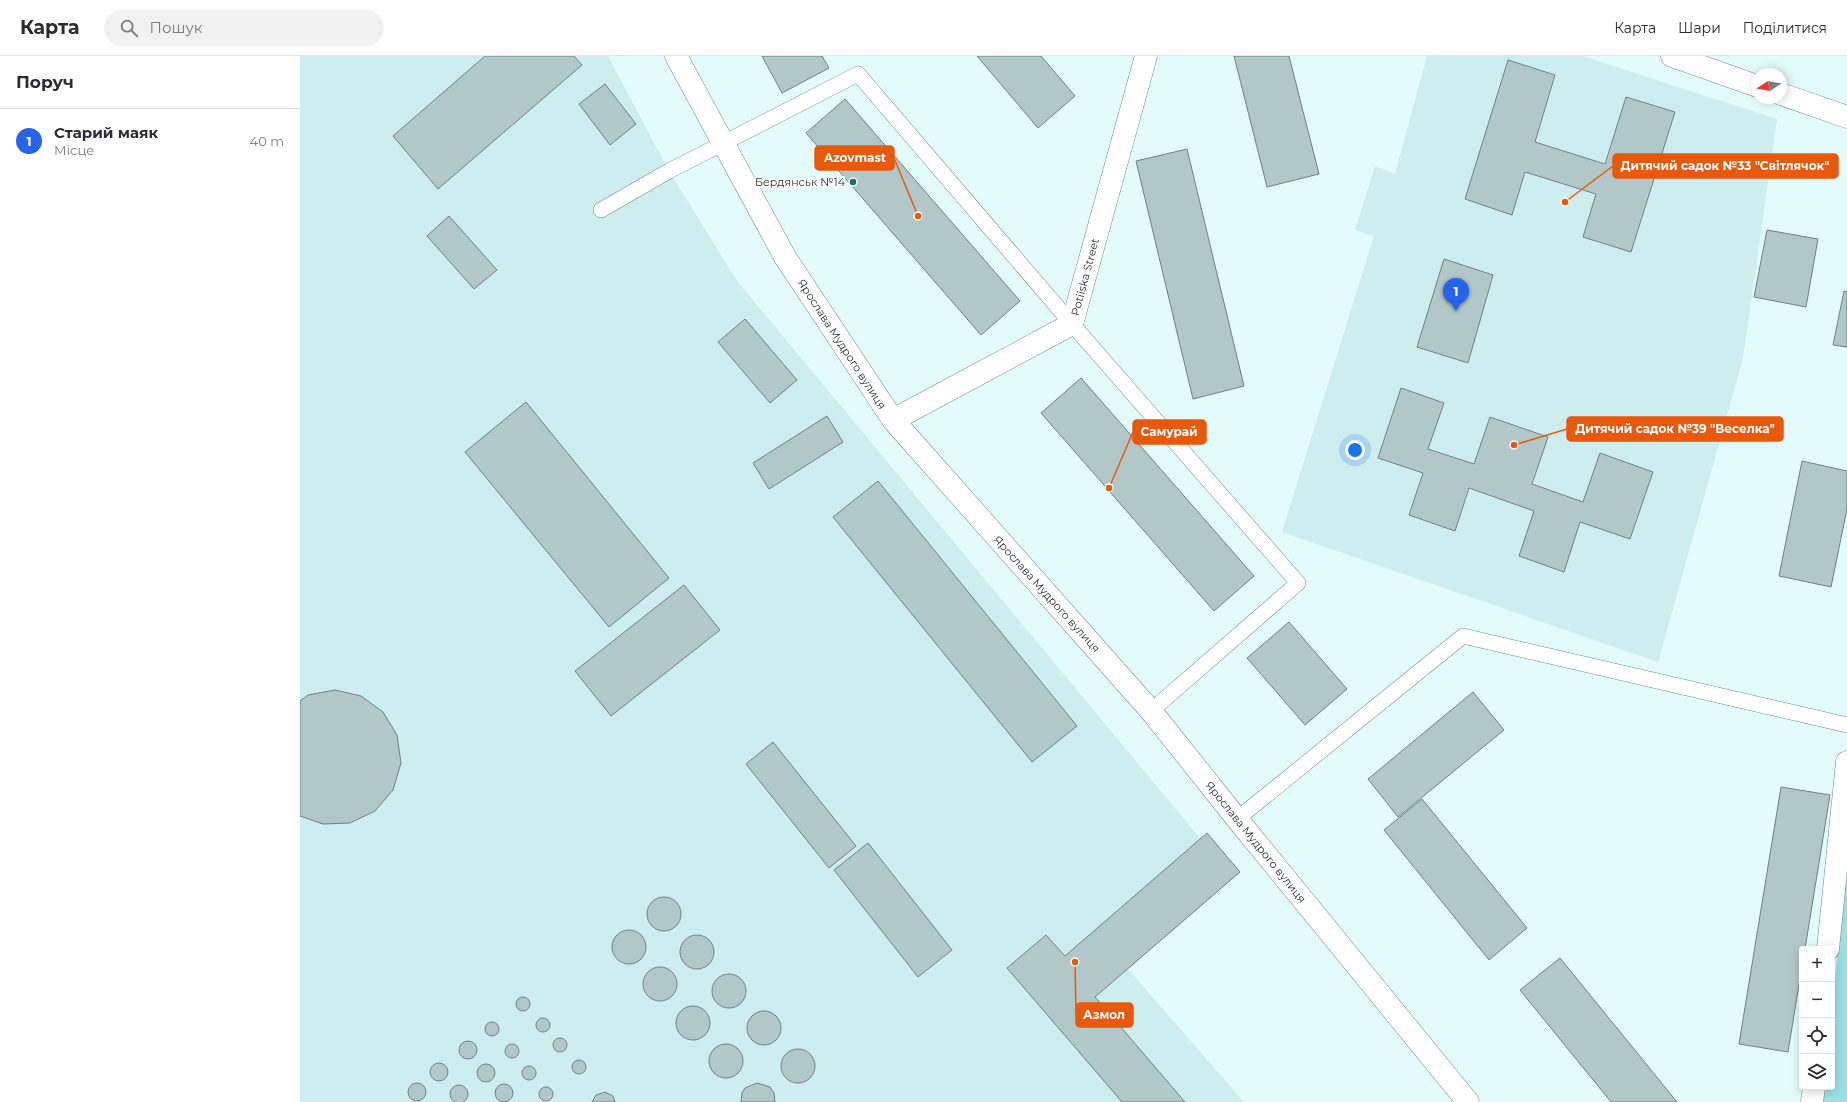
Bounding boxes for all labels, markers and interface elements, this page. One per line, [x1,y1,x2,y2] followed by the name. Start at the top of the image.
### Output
[104,10,384,46] search box
[20,16,80,39] text: Карта
[118,17,140,39] icon: search
[150,18,202,37] text: Пошук
[1614,19,1656,37] text: Карта
[1678,19,1721,37] text: Шари
[1743,19,1827,37] text: Поділитися
[1751,68,1787,104] north arrow
[16,72,74,92] text: Поруч
[54,123,158,142] text: Старий маяк
[26,133,32,149] text: 1
[250,133,284,149] text: 40 m
[54,142,94,158] text: Місце
[815,146,894,170] callout: Azovmast
[823,150,887,165] text: Azovmast
[1613,154,1838,178] callout: Дитячий садок №33 "Світлячок"
[1620,158,1830,173] text: Дитячий садок №33 "Світлячок"
[755,175,846,189] place label: Бердянськ №14
[848,177,858,187] marker: Бердянськ №14
[1068,236,1102,317] street label: Potiiska Street
[795,276,889,412] street label: Ярослава Мудрого вулиця
[1443,278,1469,311] pin: 1
[1567,417,1783,441] callout: Дитячий садок №39 "Веселка"
[1133,420,1206,444] callout: Самурай
[1575,421,1775,436] text: Дитячий садок №39 "Веселка"
[1140,424,1198,439] text: Самурай
[1345,440,1365,460] your location
[991,533,1103,655] street label: Ярослава Мудрого вулиця
[1203,778,1309,906] street label: Ярослава Мудрого вулиця
[1799,946,1835,1090] map controls
[1799,946,1835,982] button: +
[1799,982,1835,1018] button: −
[1076,1003,1133,1027] callout: Азмол
[1083,1007,1125,1022] text: Азмол
[1799,1018,1835,1054] button: locate
[1799,1054,1835,1090] button: layers

